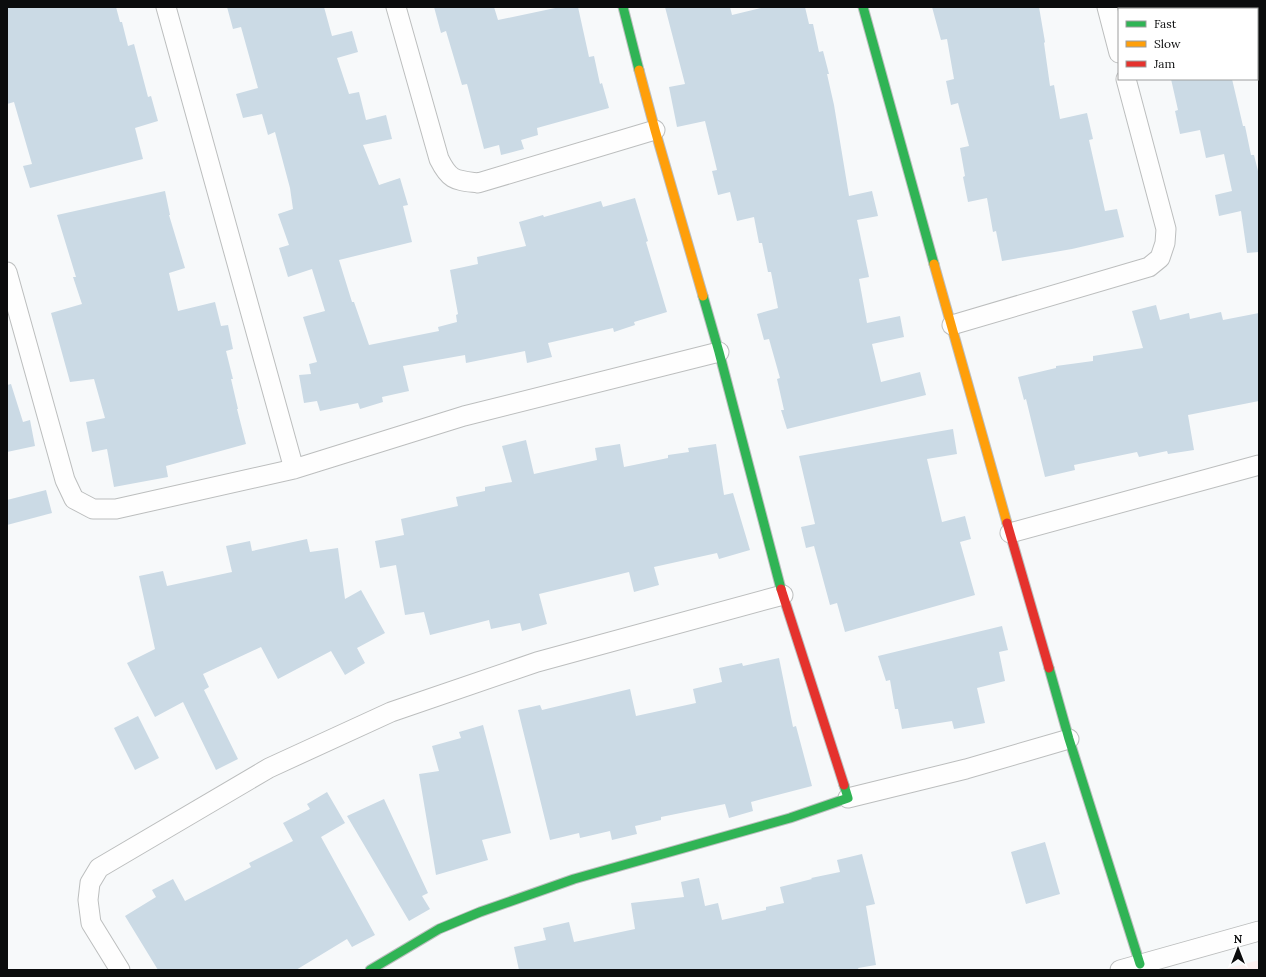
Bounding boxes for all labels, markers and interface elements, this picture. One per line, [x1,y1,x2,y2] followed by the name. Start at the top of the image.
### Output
[1118,8,1258,80] legend
[1154,16,1177,31] text: Fast
[1154,36,1181,51] text: Slow
[1153,56,1175,71] text: Jam
[1218,929,1258,969] north arrow
[1234,932,1243,946] text: N

